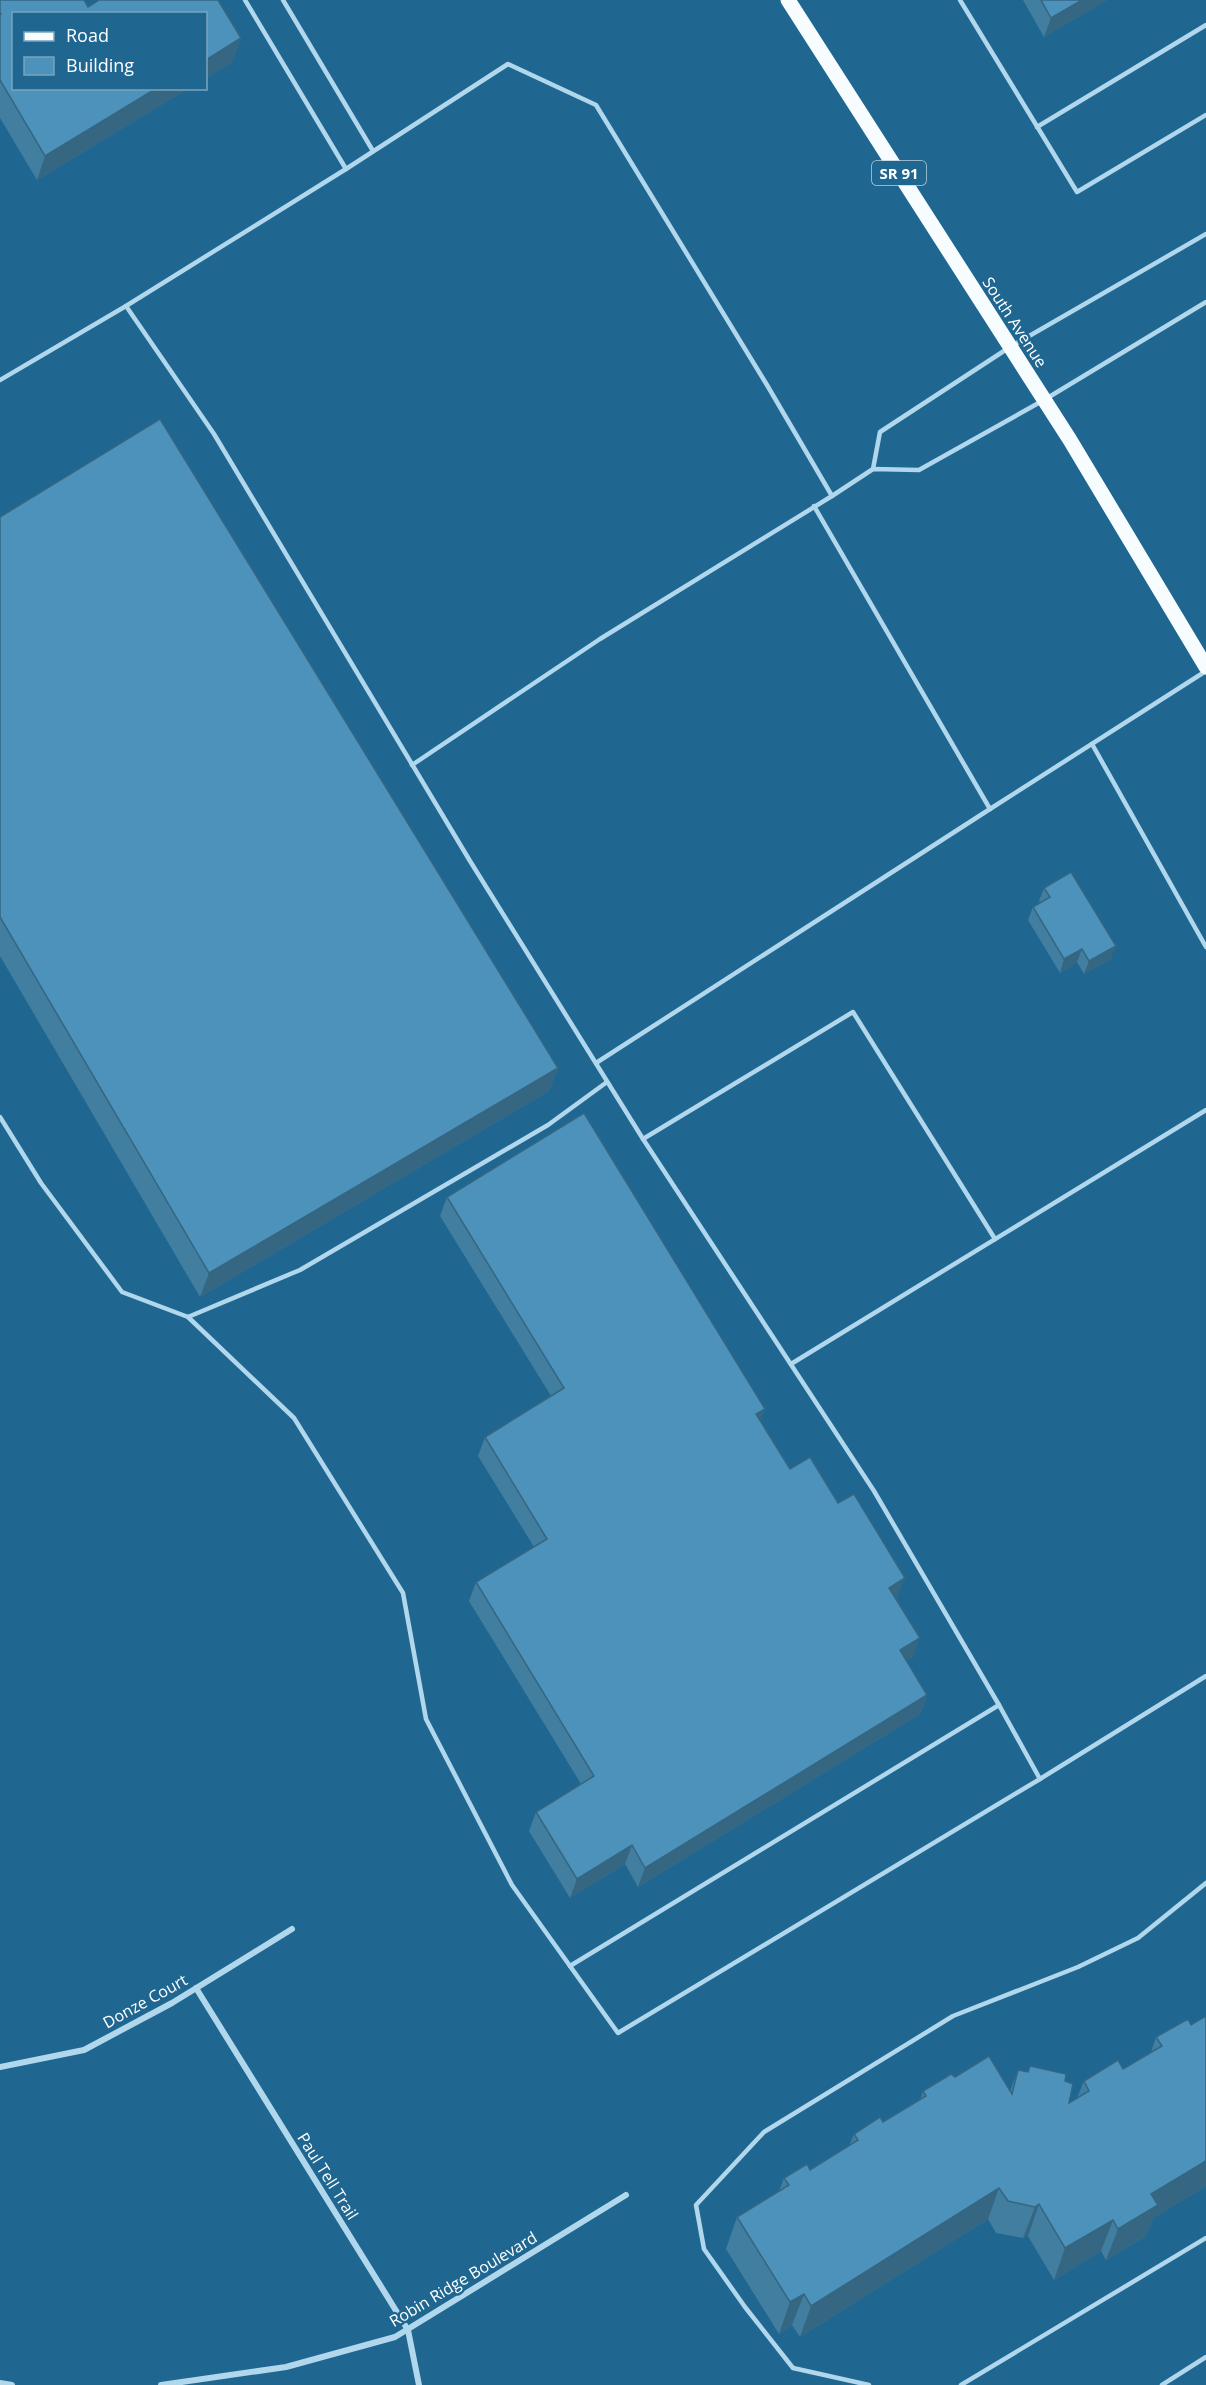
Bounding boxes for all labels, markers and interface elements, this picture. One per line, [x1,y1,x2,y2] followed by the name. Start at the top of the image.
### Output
[12,12,207,90] legend
[66,23,109,47] text: Road
[66,53,134,77] text: Building
[872,161,926,185] road number: SR 91
[978,273,1052,371] street label: South Avenue
[99,1969,191,2033] street label: Donze Court
[292,2128,364,2224] street label: Paul Tell Trail
[385,2226,541,2332] street label: Robin Ridge Boulevard

